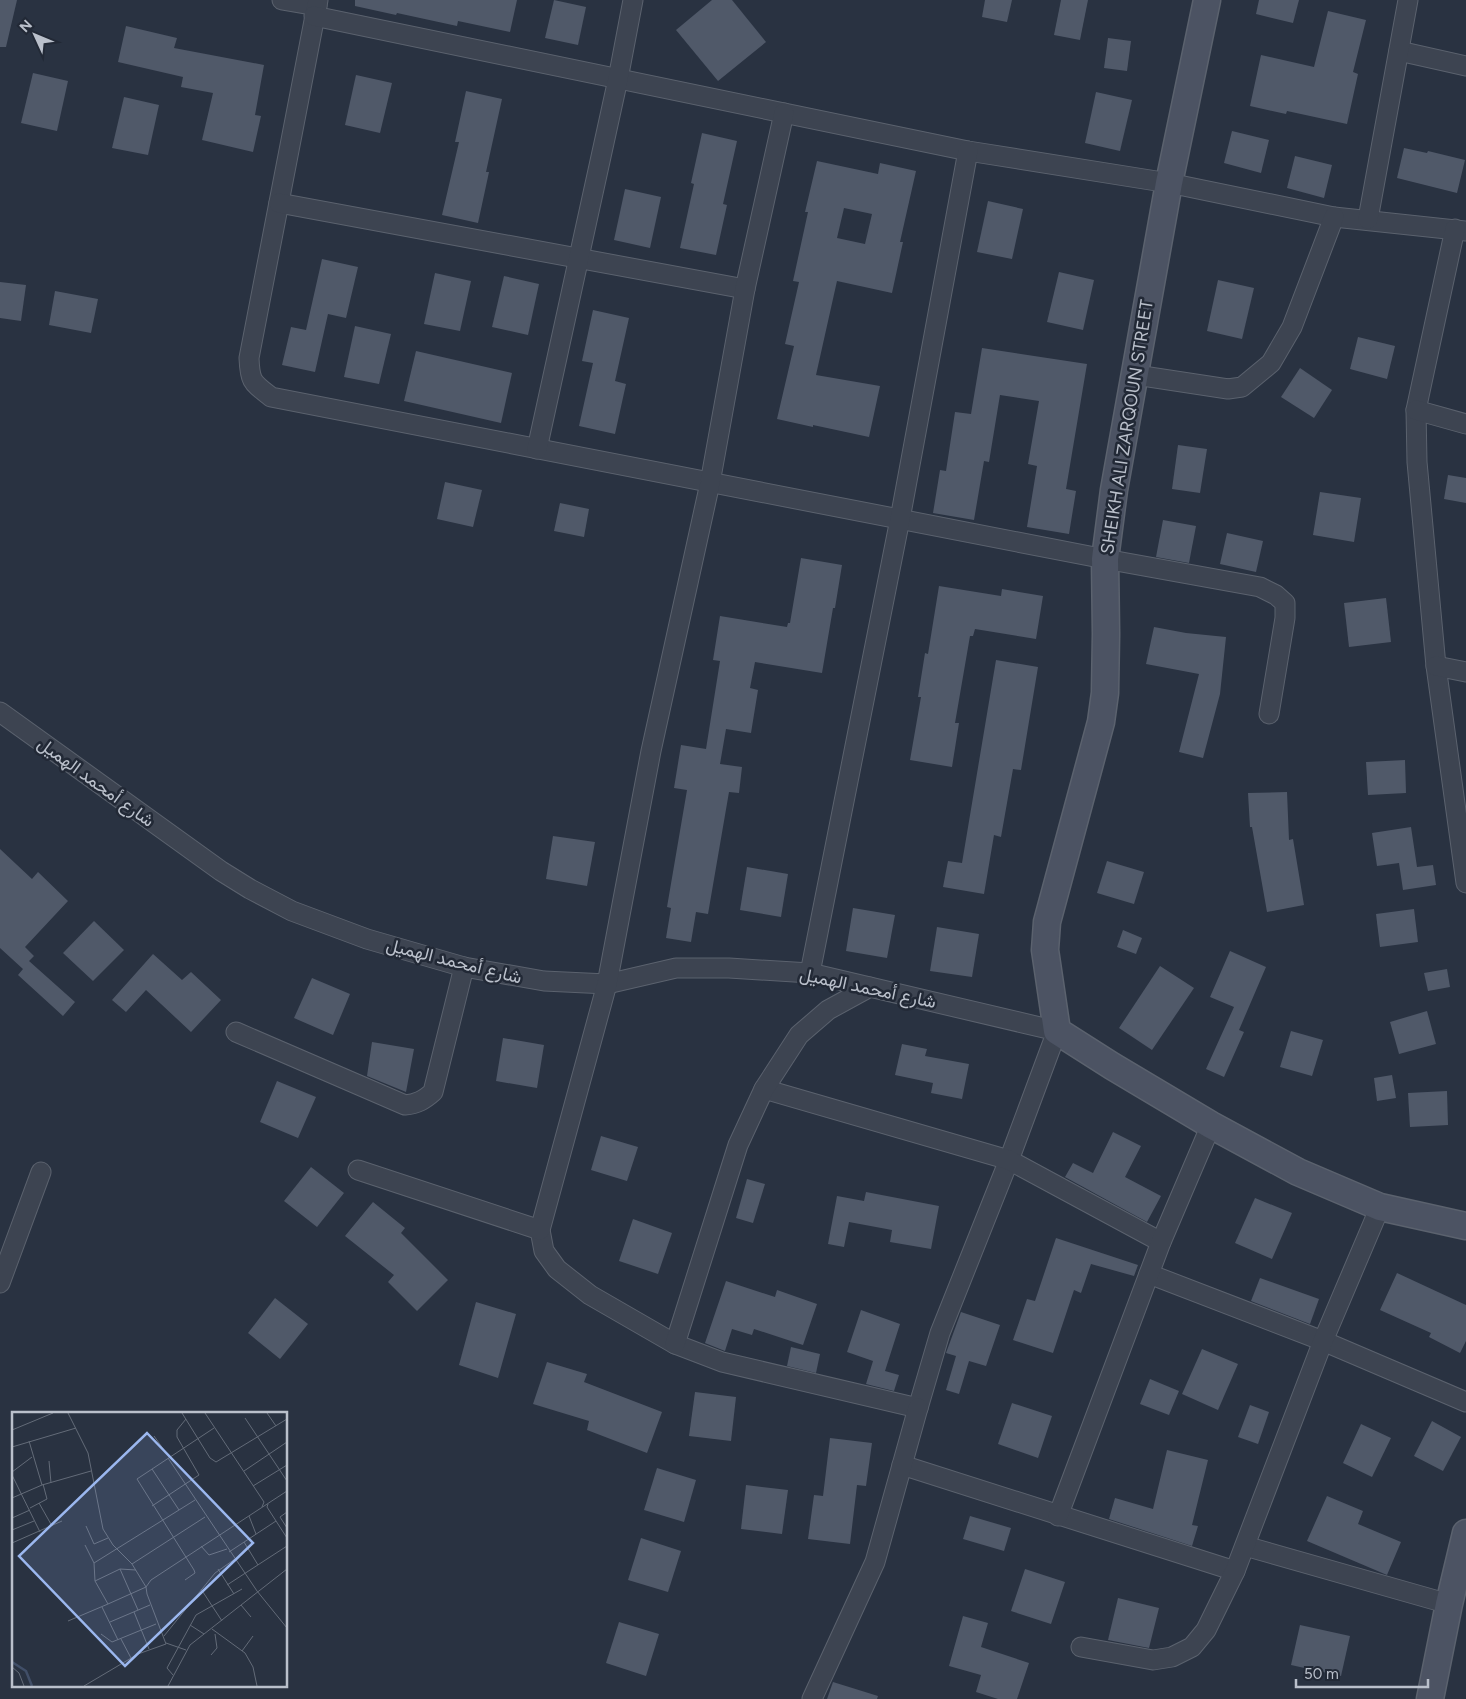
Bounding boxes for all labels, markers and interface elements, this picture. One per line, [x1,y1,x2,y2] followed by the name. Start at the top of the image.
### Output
[10,10,60,60] north arrow
[16,17,36,36] text: N
[1096,298,1158,556] street label: SHEIKH ALI ZARQOUN STREET
[33,732,159,833] street label: شارع أمحمد الهميل
[384,934,524,989] street label: شارع أمحمد الهميل
[798,963,938,1014] street label: شارع أمحمد الهميل
[12,1412,288,1686] inset map
[1296,1656,1428,1688] scale bar
[1304,1665,1339,1683] text: 50 m

